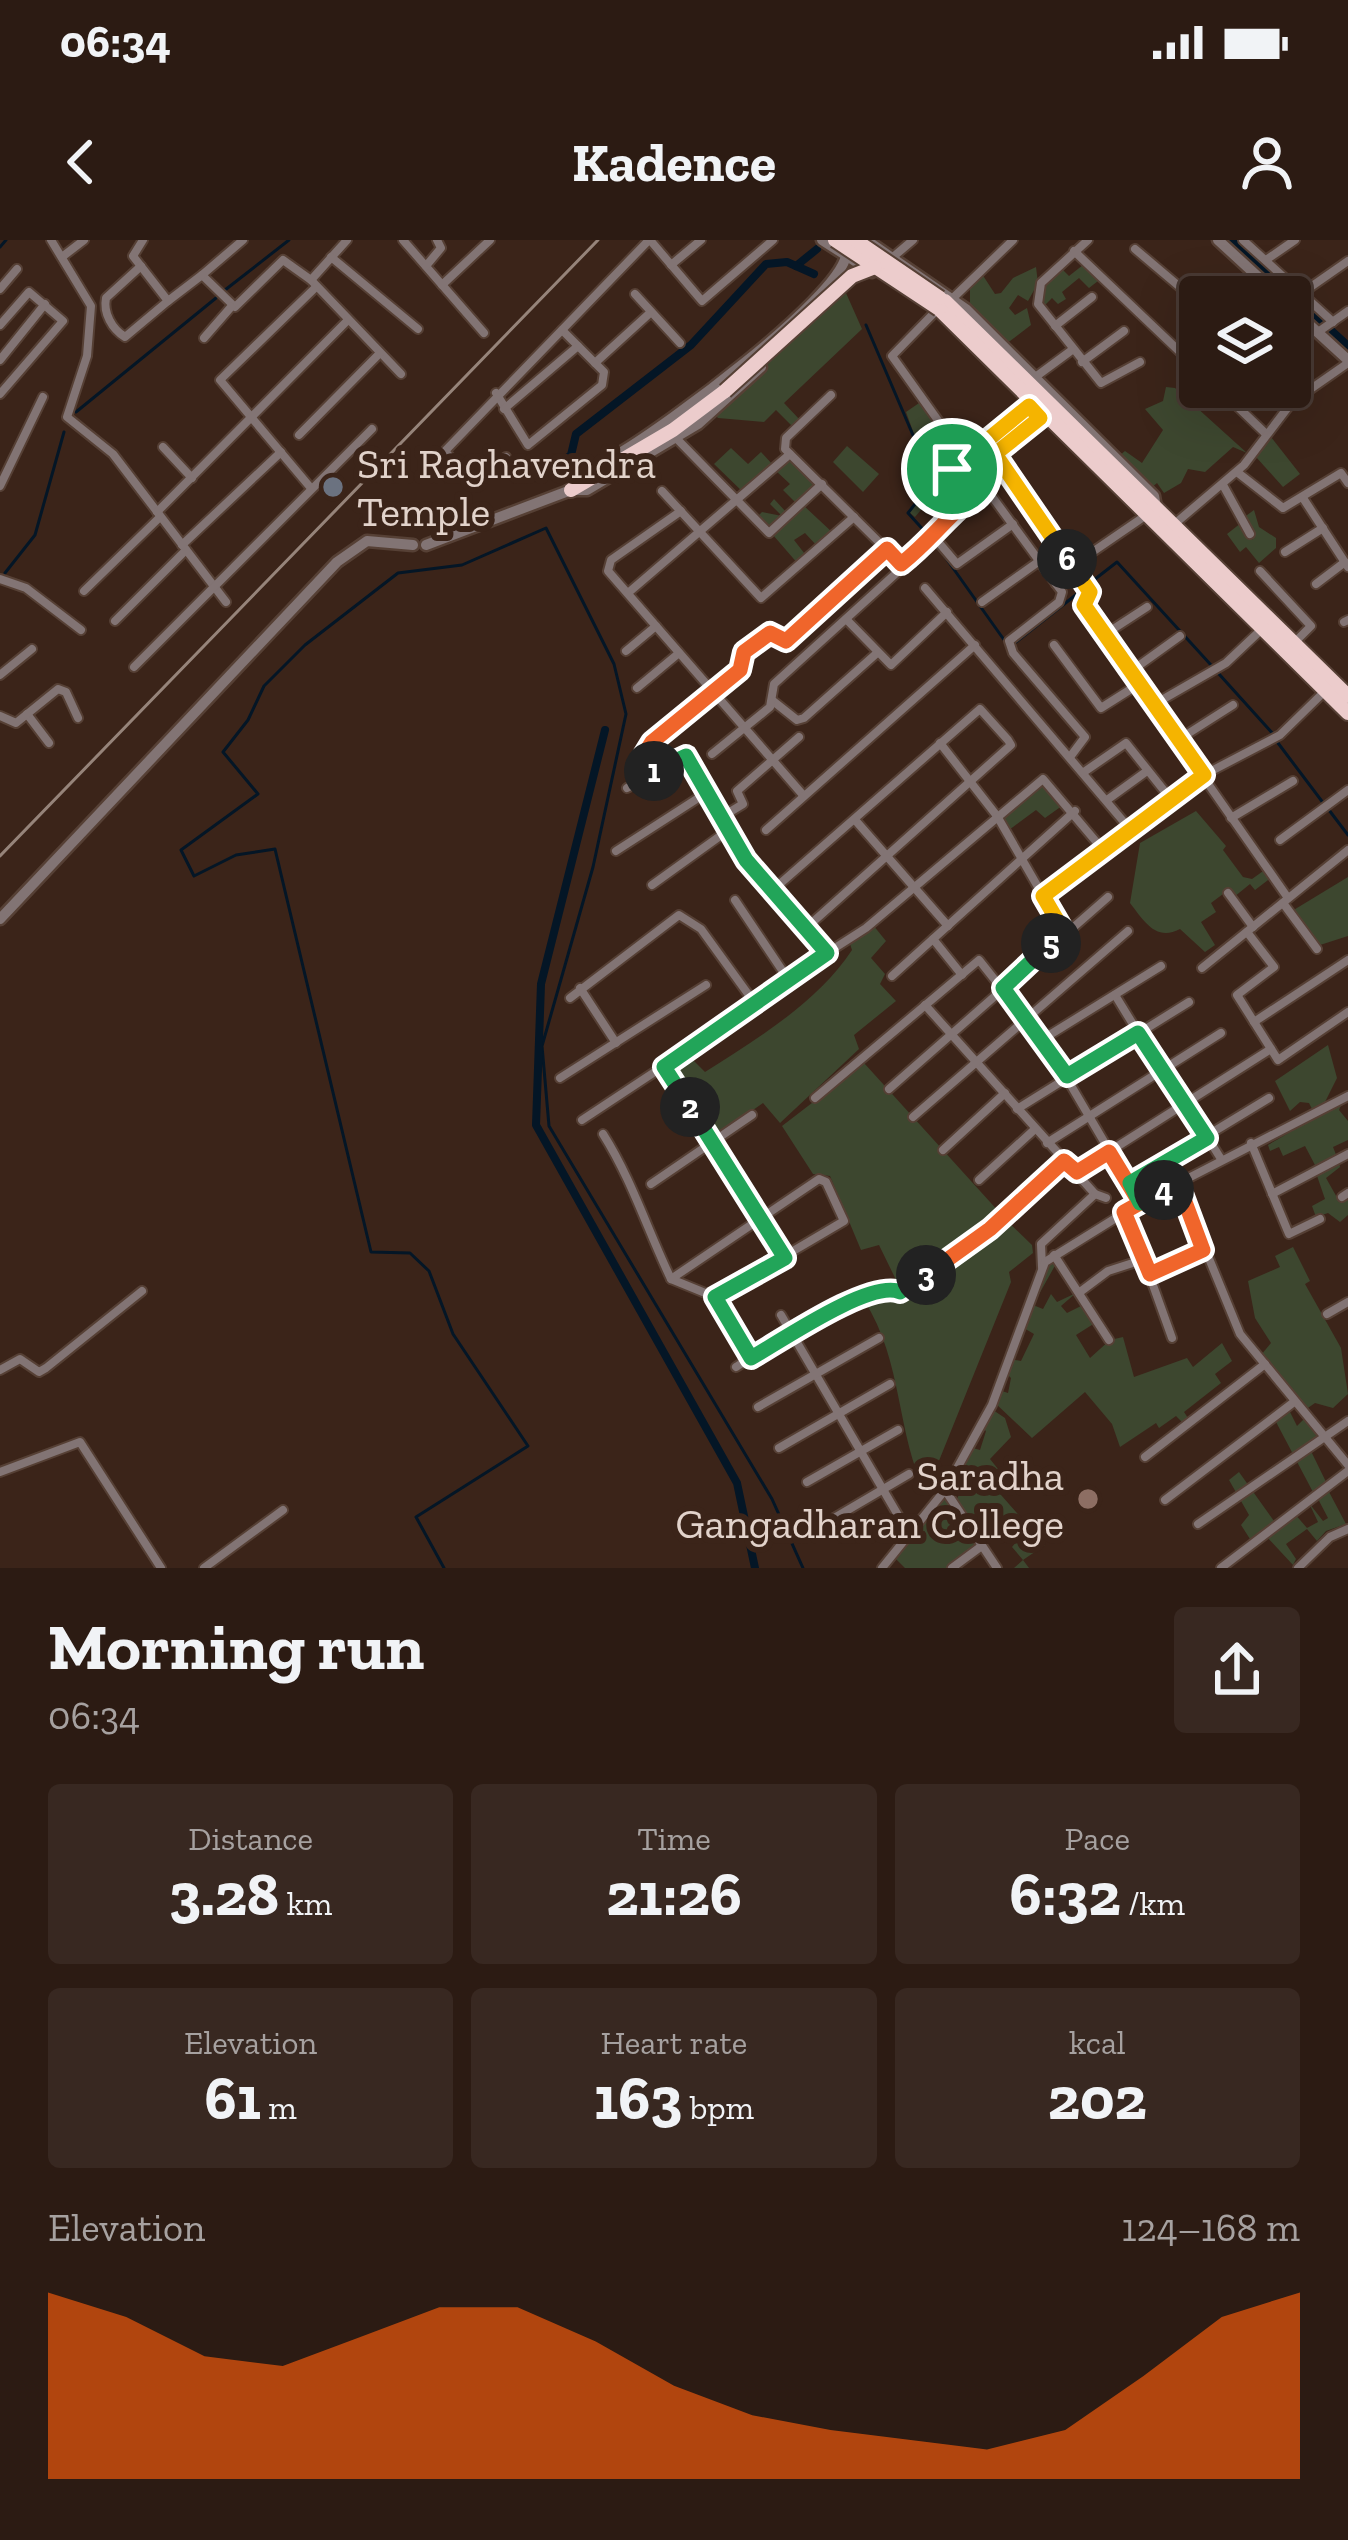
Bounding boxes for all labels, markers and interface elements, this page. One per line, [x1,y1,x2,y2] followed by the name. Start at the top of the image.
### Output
[60,15,171,69] text: 06:34
[48,129,114,195] icon: back
[1234,129,1300,195] icon: person
[572,130,776,195] text: Kadence
[1179,276,1311,408] map controls
[1179,276,1311,408] button: layers
[901,418,1003,520] pin
[919,436,985,502] icon: arrive
[357,438,656,537] place label: Sri Raghavendra Temple
[320,474,346,500] marker: Sri Raghavendra Temple
[1037,529,1097,589] pin: 6
[1058,539,1076,578] text: 6
[624,741,684,801] pin: 1
[647,751,661,790] text: 1
[1021,913,1081,973] pin: 5
[1042,923,1060,962] text: 5
[660,1077,720,1137] pin: 2
[681,1087,699,1126] text: 2
[1134,1160,1194,1220] pin: 4
[1155,1170,1173,1209] text: 4
[896,1245,956,1305] pin: 3
[917,1255,935,1294] text: 3
[675,1450,1064,1549] place label: Saradha Gangadharan College
[1075,1486,1101,1512] marker: Saradha Gangadharan College
[48,1607,424,1686] text: Morning run
[1174,1607,1300,1733] button: share
[48,1692,140,1739] text: 06:34
[188,1819,313,1858] text: Distance
[637,1819,711,1858] text: Time
[1065,1819,1130,1858] text: Pace
[169,1858,279,1930] text: 3.28
[606,1858,742,1930] text: 21:26
[1010,1858,1121,1930] text: 6:32
[279,1884,332,1923] text: km
[1121,1884,1185,1923] text: /km
[184,2023,317,2062] text: Elevation
[601,2023,747,2062] text: Heart rate
[1069,2023,1126,2062] text: kcal
[204,2062,261,2134] text: 61
[594,2062,682,2134] text: 163
[1048,2062,1147,2134] text: 202
[261,2088,297,2127] text: m
[682,2088,754,2127] text: bpm
[48,2204,205,2251] text: Elevation
[1122,2204,1300,2251] text: 124–168 m

